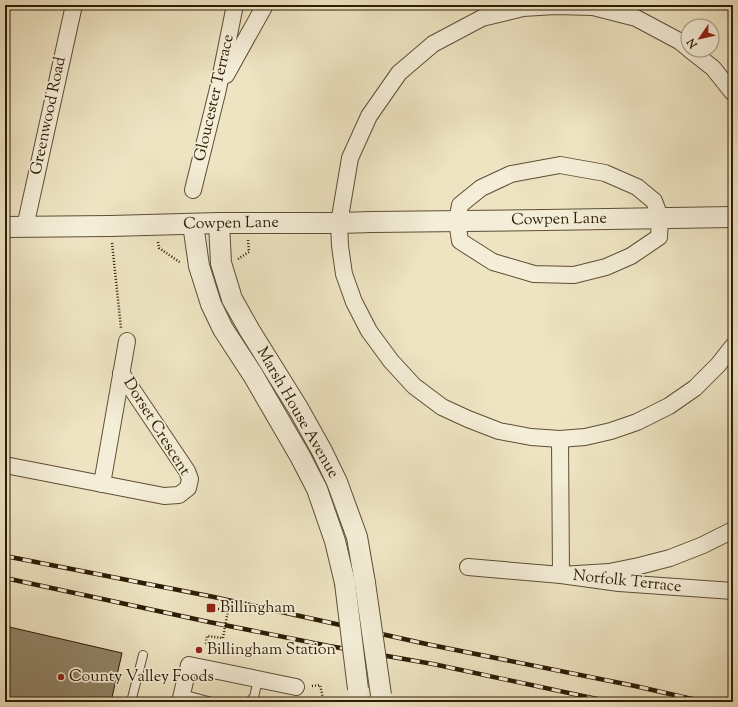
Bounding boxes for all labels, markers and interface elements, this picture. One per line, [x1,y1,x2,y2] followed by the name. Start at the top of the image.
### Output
[680,18,720,58] north arrow
[189,32,241,164] street label: Gloucester Terrace
[683,35,702,52] text: N
[25,55,73,177] street label: Greenwood Road
[511,208,607,232] street label: Cowpen Lane
[183,212,279,236] street label: Cowpen Lane
[250,343,344,483] street label: Marsh House Avenue
[117,373,196,481] street label: Dorset Crescent
[572,565,682,599] street label: Norfolk Terrace
[220,597,295,620] place label: Billingham
[205,602,217,614] marker: Billingham
[207,639,337,662] place label: Billingham Station
[194,645,204,655] marker: Billingham Station
[69,666,214,689] place label: County Valley Foods
[56,672,66,682] marker: County Valley Foods

